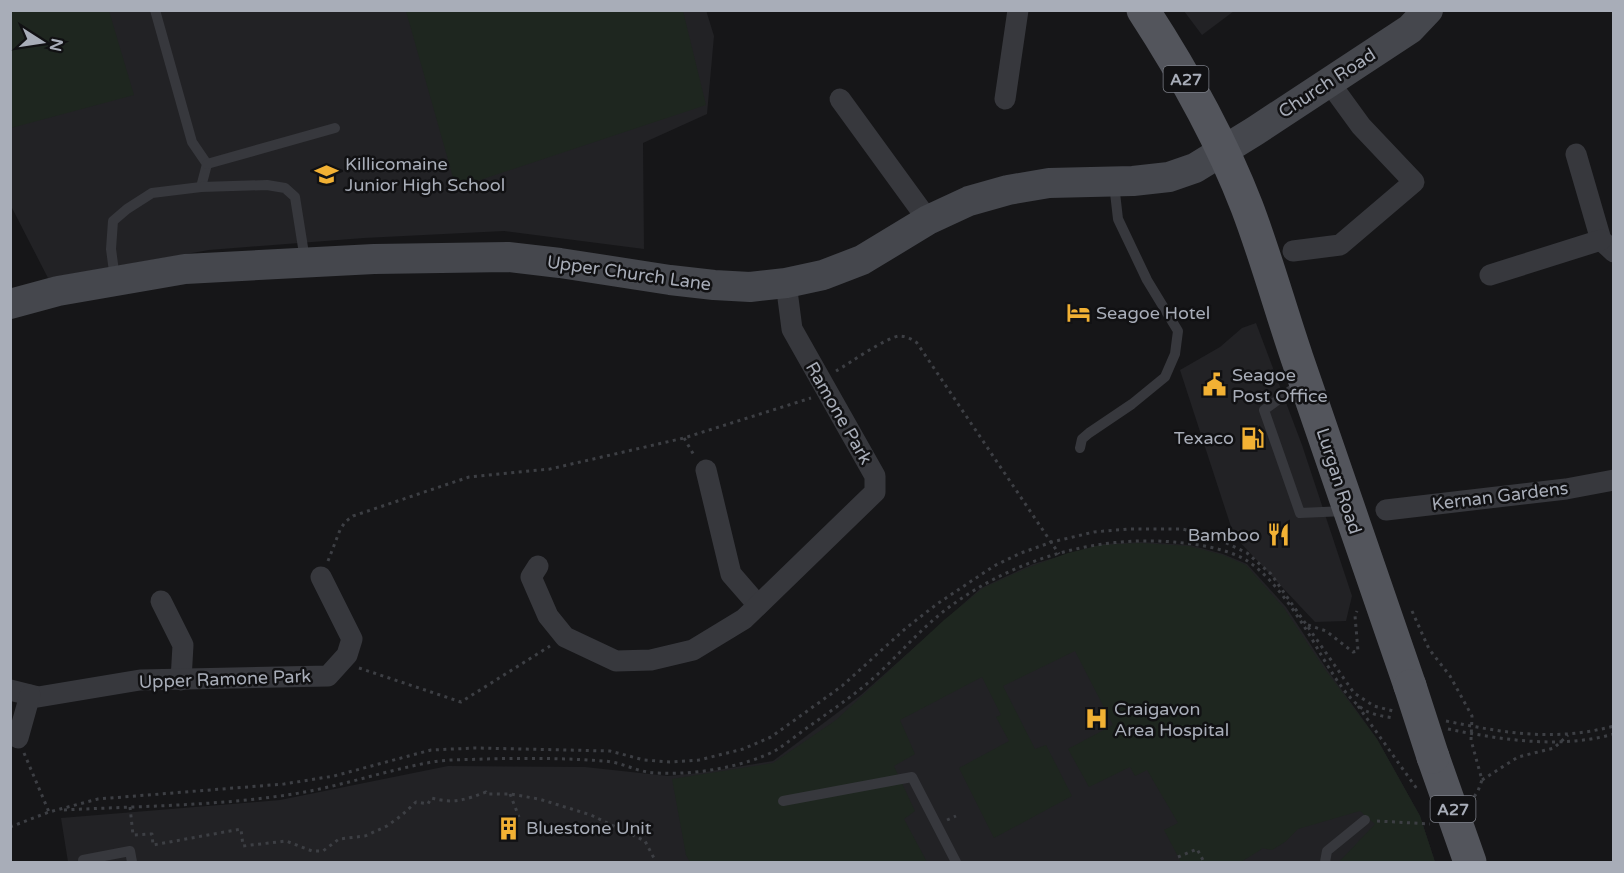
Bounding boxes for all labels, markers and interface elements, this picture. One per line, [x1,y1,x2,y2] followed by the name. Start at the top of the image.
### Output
[12,12,72,72] north arrow
[45,37,67,53] text: N
[1274,43,1380,123] street label: Church Road
[1164,66,1208,92] road number: A27
[345,153,505,196] place label: Killicomaine Junior High School
[314,161,340,187] school or university icon: Killicomaine Junior High School
[545,251,713,295] street label: Upper Church Lane
[1065,300,1091,326] hotel icon: Seagoe Hotel
[1096,302,1210,324] place label: Seagoe Hotel
[801,358,877,468] street label: Ramone Park
[1232,364,1328,407] place label: Seagoe Post Office
[1201,372,1227,398] public building icon: Seagoe Post Office
[1239,425,1265,451] fuel station icon: Texaco
[1311,425,1367,537] street label: Lurgan Road
[1174,427,1234,449] place label: Texaco
[1430,477,1570,515] street label: Kernan Gardens
[1265,522,1291,548] restaurant icon: Bamboo
[1188,524,1260,546] place label: Bamboo
[138,665,312,693] street label: Upper Ramone Park
[1114,698,1229,741] place label: Craigavon Area Hospital
[1083,706,1109,732] hospital icon: Craigavon Area Hospital
[1430,796,1476,822] road number: A27
[495,815,521,841] building icon: Bluestone Unit
[526,817,652,839] place label: Bluestone Unit

